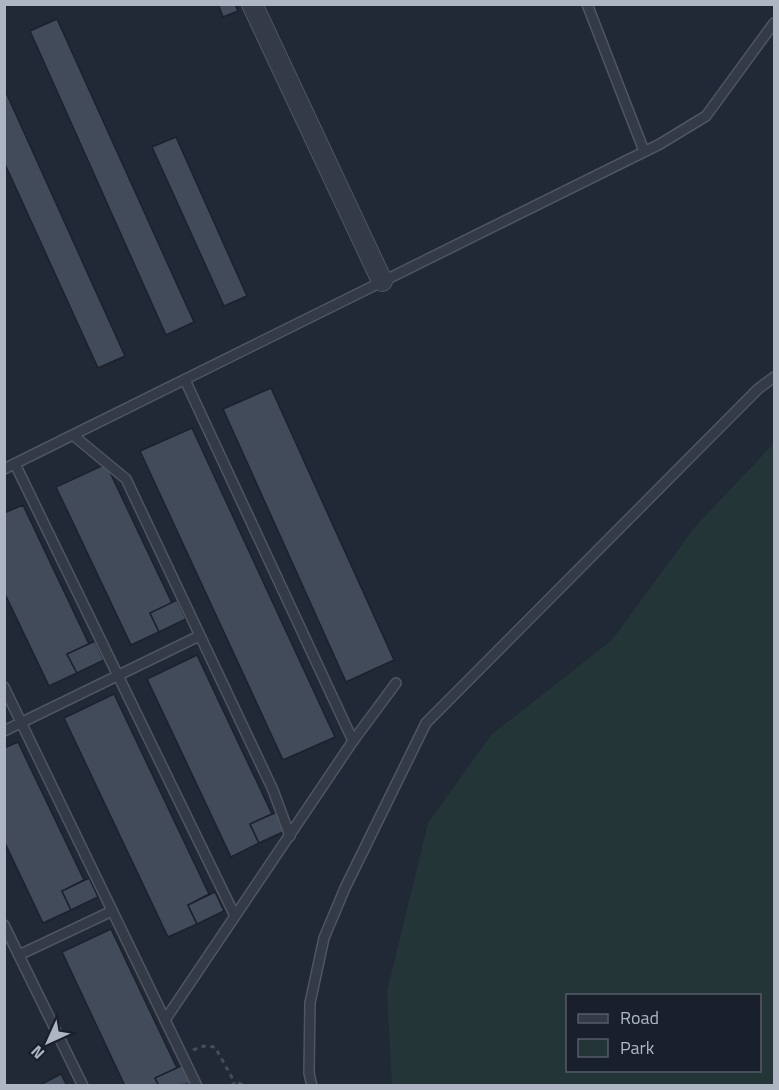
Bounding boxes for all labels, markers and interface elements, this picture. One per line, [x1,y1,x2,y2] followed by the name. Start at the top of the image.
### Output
[566,994,761,1072] legend
[620,1004,659,1031] text: Road
[18,1012,78,1072] north arrow
[620,1034,655,1061] text: Park
[25,1040,50,1065] text: N

